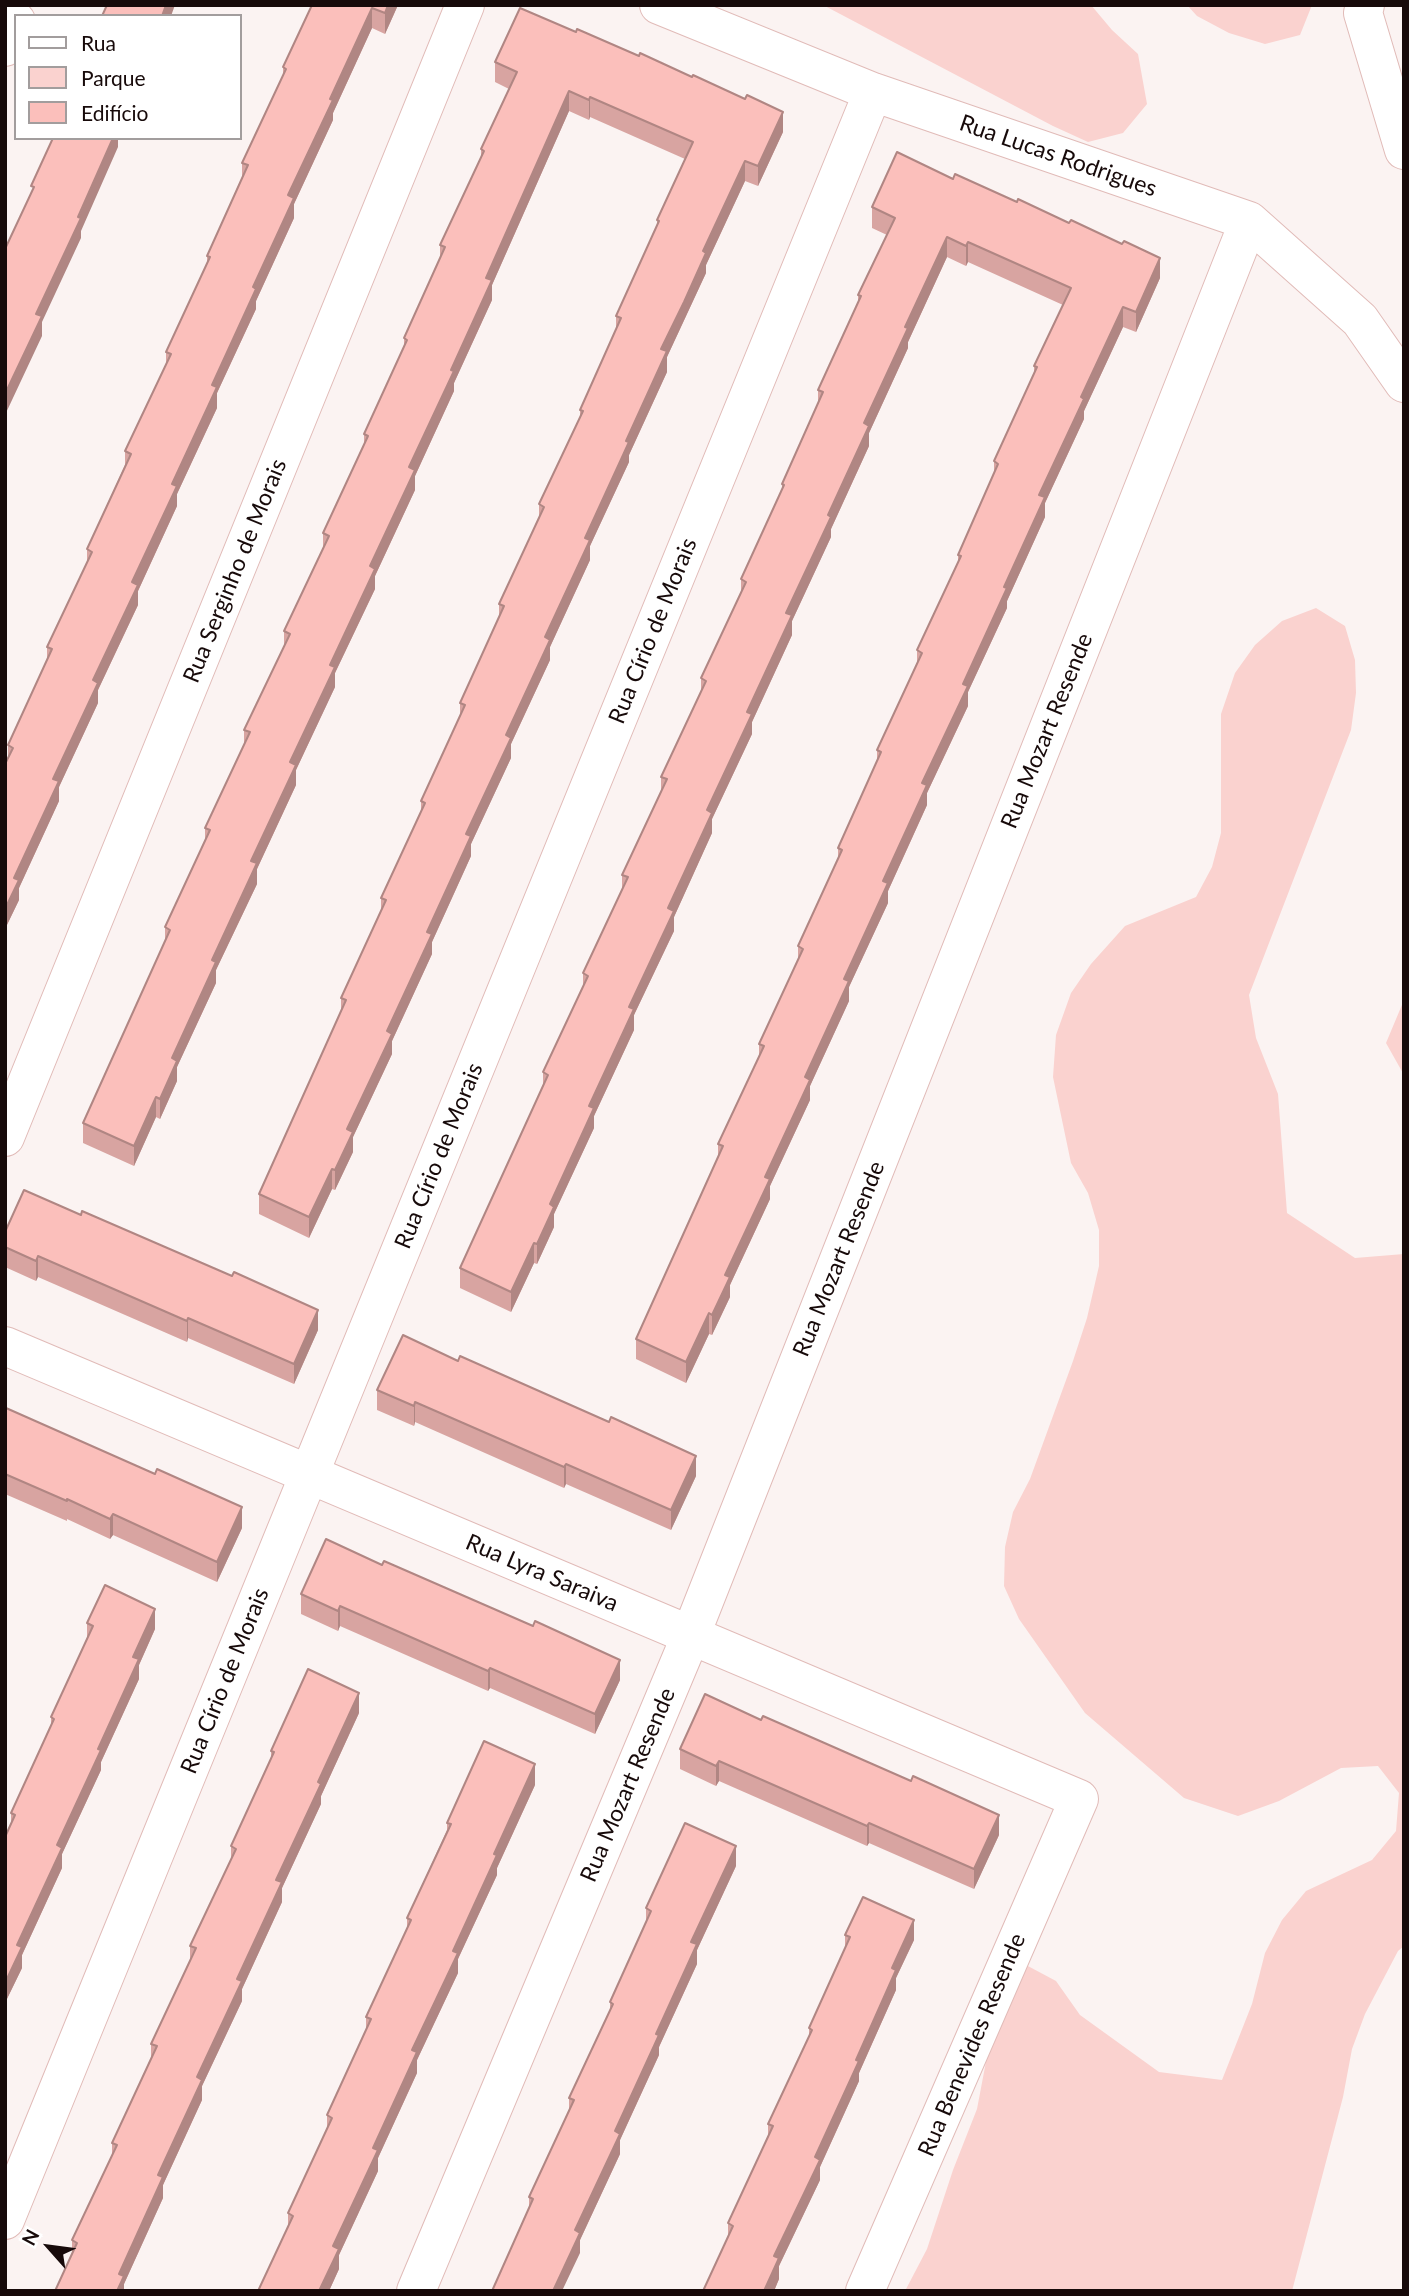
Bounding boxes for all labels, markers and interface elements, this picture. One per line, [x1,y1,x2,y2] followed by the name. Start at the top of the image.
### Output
[14,14,242,140] legend
[81,30,116,55] text: Rua
[81,65,146,90] text: Parque
[81,100,148,125] text: Edifício
[956,109,1160,203] street label: Rua Lucas Rodrigues
[177,455,293,687] street label: Rua Serginho de Morais
[603,534,703,728] street label: Rua Círio de Morais
[995,629,1099,833] street label: Rua Mozart Resende
[389,1059,489,1253] street label: Rua Círio de Morais
[787,1157,891,1361] street label: Rua Mozart Resende
[462,1528,622,1618] street label: Rua Lyra Saraiva
[175,1584,275,1778] street label: Rua Círio de Morais
[575,1684,681,1886] street label: Rua Mozart Resende
[912,1929,1032,2161] street label: Rua Benevides Resende
[14,2212,84,2282] north arrow
[16,2225,44,2249] text: N

